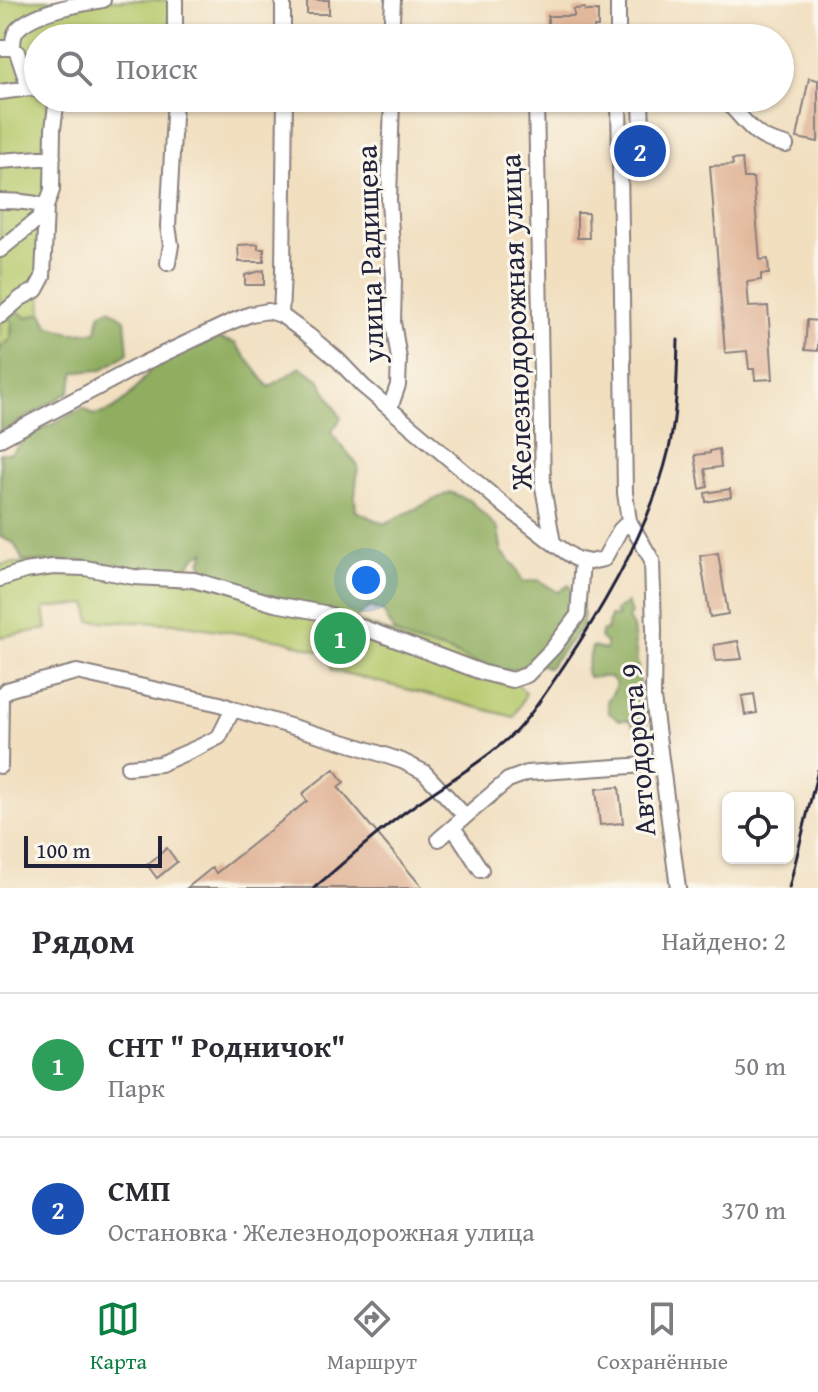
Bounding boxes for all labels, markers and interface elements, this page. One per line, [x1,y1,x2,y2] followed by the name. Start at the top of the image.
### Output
[24,24,794,112] search box
[52,46,96,90] icon: search
[116,46,198,90] text: Поиск
[614,121,666,181] pin: 2
[343,143,395,365] street label: улица Радищева
[487,152,543,492] street label: Железнодорожная улица
[346,560,386,600] your location
[314,608,366,668] pin: 1
[608,662,666,838] street label: Автодорога 9
[722,792,794,864] map controls
[722,792,794,864] button: locate
[24,832,162,868] scale bar
[36,834,91,866] text: 100 m
[32,916,135,965] text: Рядом
[662,921,786,960] text: Найдено: 2
[108,1024,346,1068] text: СНТ " Родничок"
[51,1046,65,1085] text: 1
[734,1046,786,1085] text: 50 m
[108,1068,165,1107] text: Парк
[108,1168,170,1212] text: СМП
[51,1190,65,1229] text: 2
[721,1190,786,1229] text: 370 m
[108,1212,535,1251] text: Остановка · Железнодорожная улица
[90,1297,147,1377] tab: Карта
[327,1297,417,1377] tab: Маршрут
[597,1297,728,1377] tab: Сохранённые

